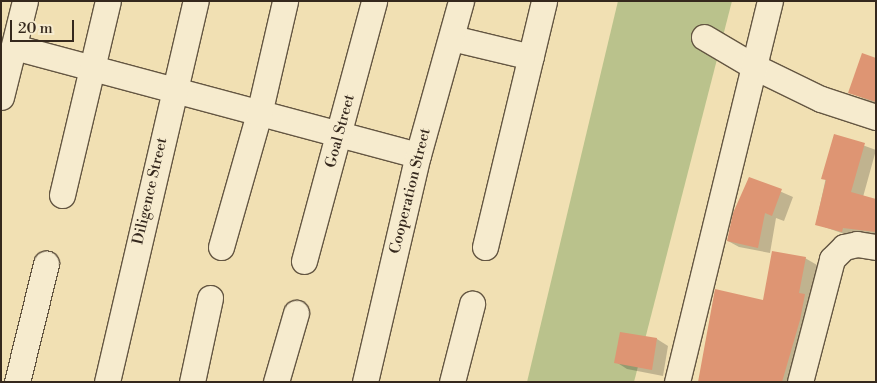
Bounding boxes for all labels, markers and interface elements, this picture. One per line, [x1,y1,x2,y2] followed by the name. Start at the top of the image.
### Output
[12,10,76,42] scale bar
[18,19,53,38] text: 20 m
[322,92,358,170] street label: Goal Street
[386,126,434,256] street label: Cooperation Street
[129,136,171,246] street label: Diligence Street

